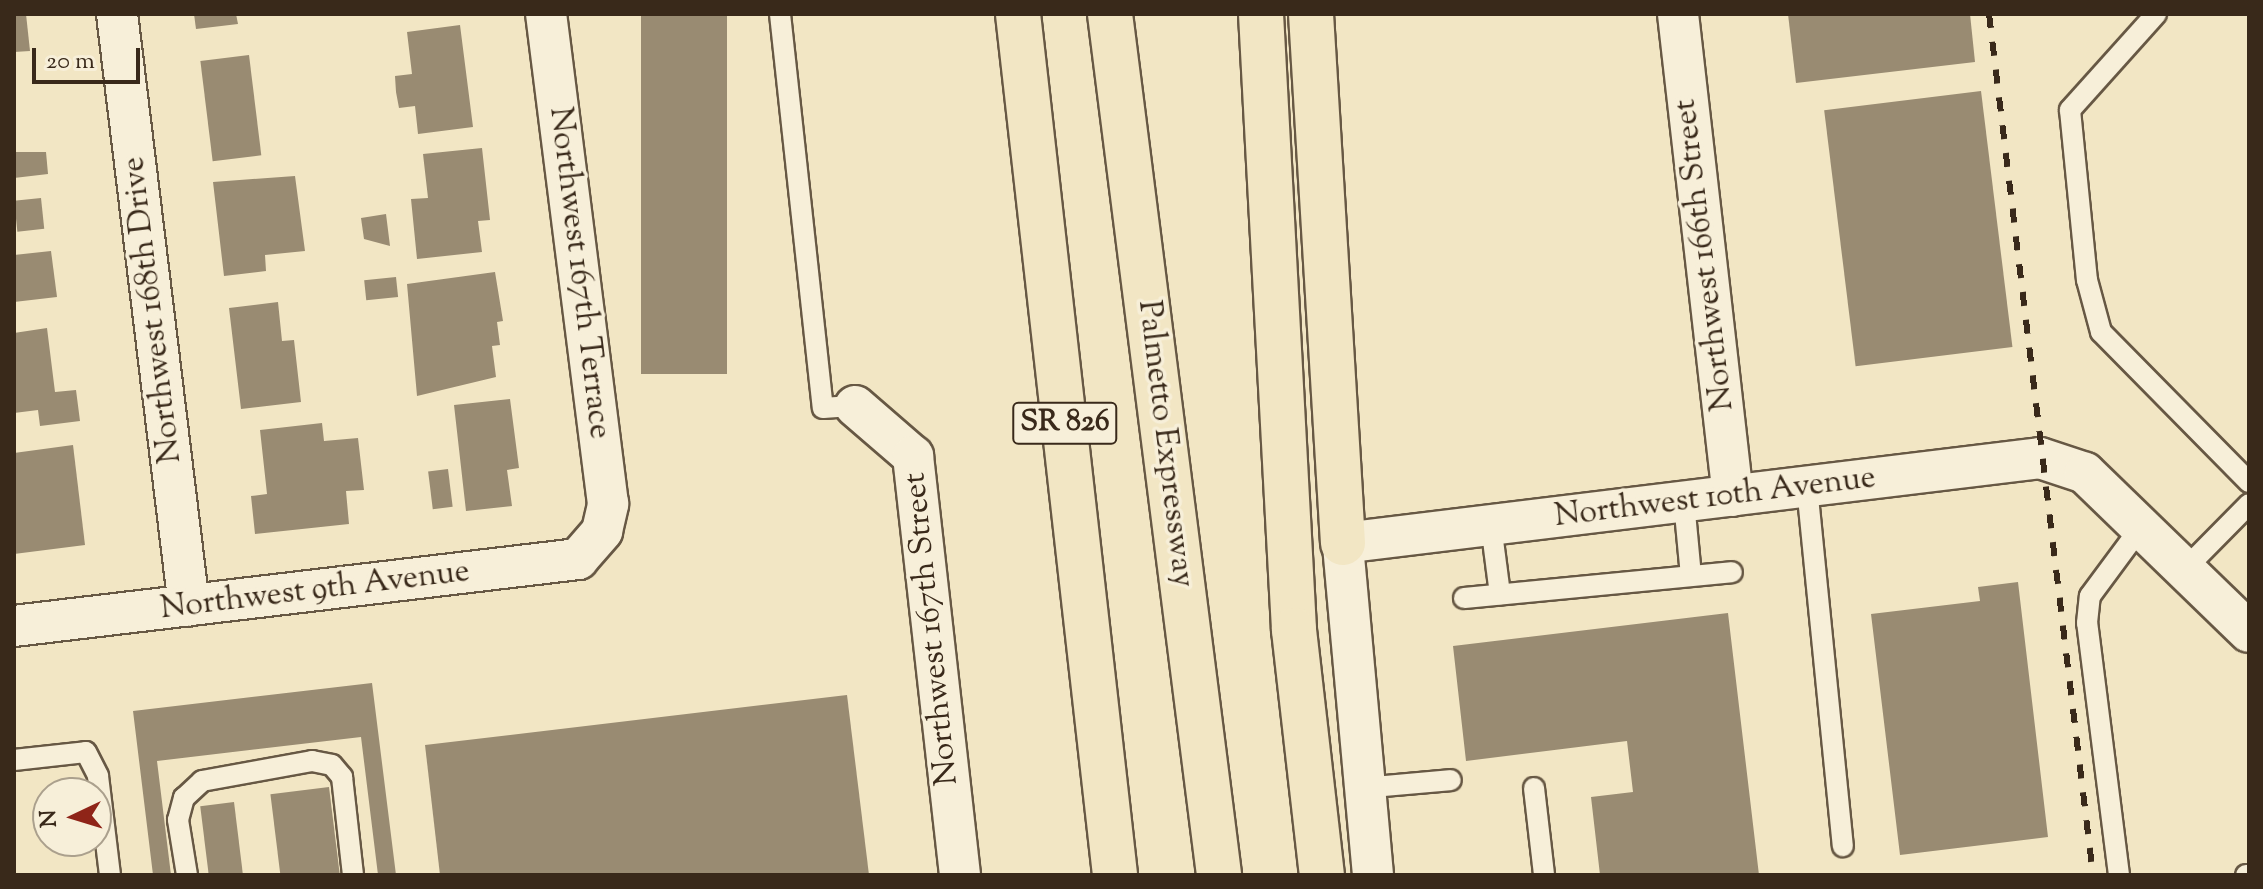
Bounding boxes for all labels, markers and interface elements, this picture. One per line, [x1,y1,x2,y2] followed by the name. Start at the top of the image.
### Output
[36,32,144,82] scale bar
[46,45,95,79] text: 20 m
[1667,97,1743,413] street label: Northwest 166th Street
[540,105,618,441] street label: Northwest 167th Terrace
[115,155,191,465] street label: Northwest 168th Drive
[1128,298,1202,590] street label: Palmetto Expressway
[1011,397,1119,449] road number: SR 826
[1552,459,1878,537] street label: Northwest 10th Avenue
[896,471,968,787] street label: Northwest 167th Street
[158,553,472,629] street label: Northwest 9th Avenue
[32,777,112,857] north arrow
[33,809,67,828] text: N

